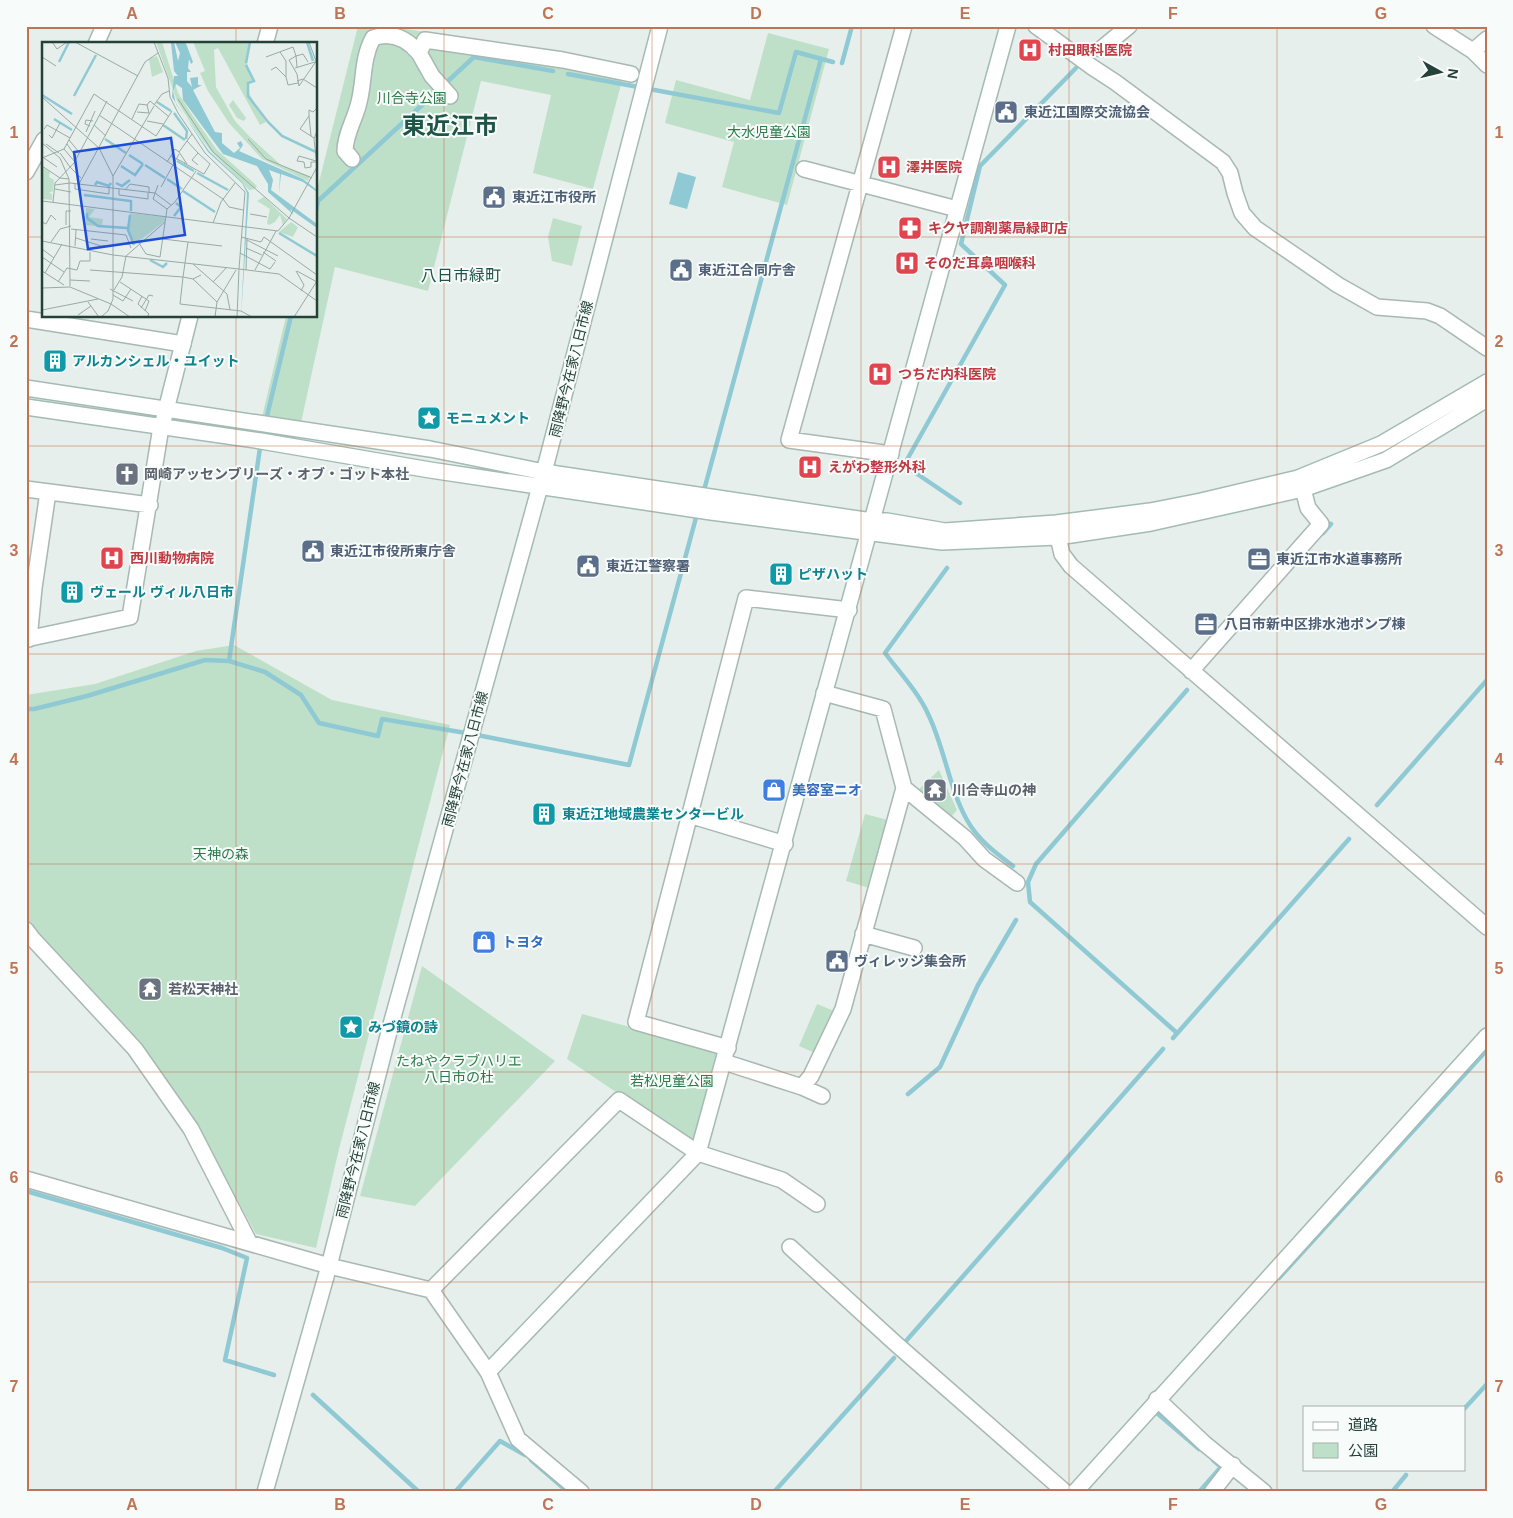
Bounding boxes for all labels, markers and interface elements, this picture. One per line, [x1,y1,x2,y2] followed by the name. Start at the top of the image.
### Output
[126,5,138,22] text: A
[334,5,346,22] text: B
[542,5,554,22] text: C
[750,5,762,22] text: D
[960,5,971,22] text: E
[1168,5,1178,22] text: F
[1375,5,1387,22] text: G
[1017,37,1043,63] hospital icon: 村田眼科医院
[42,42,318,318] inset map
[1048,42,1132,58] place label: 村田眼科医院
[1416,48,1466,98] north arrow
[1444,68,1462,80] text: N
[377,90,447,106] park label: 川合寺公園
[993,99,1019,125] public building icon: 東近江国際交流協会
[1024,104,1150,120] place label: 東近江国際交流協会
[402,112,498,139] district label: 東近江市
[10,124,19,141] text: 1
[727,124,811,140] park label: 大水児童公園
[1495,124,1504,141] text: 1
[876,154,902,180] hospital icon: 澤井医院
[906,159,962,175] place label: 澤井医院
[481,184,507,210] public building icon: 東近江市役所
[512,189,596,205] place label: 東近江市役所
[897,215,923,241] pharmacy icon: キクヤ調剤薬局緑町店
[928,220,1068,236] place label: キクヤ調剤薬局緑町店
[894,250,920,276] hospital icon: そのだ耳鼻咽喉科
[924,255,1036,271] place label: そのだ耳鼻咽喉科
[668,257,694,283] public building icon: 東近江合同庁舎
[698,262,796,278] place label: 東近江合同庁舎
[421,267,501,284] district label: 八日市緑町
[546,299,596,439] street label: 雨降野今在家八日市線
[10,333,19,350] text: 2
[1495,333,1504,350] text: 2
[42,348,68,374] building icon: アルカンシェル・ユイット
[72,353,239,369] place label: アルカンシェル・ユイット
[867,361,893,387] hospital icon: つちだ内科医院
[898,366,996,382] place label: つちだ内科医院
[416,405,442,431] place icon: モニュメント
[446,410,530,426] place label: モニュメント
[797,454,823,480] hospital icon: えがわ整形外科
[828,459,926,475] place label: えがわ整形外科
[114,461,140,487] church icon: 岡崎アッセンブリーズ・オブ・ゴット本社
[144,466,409,482] place label: 岡崎アッセンブリーズ・オブ・ゴット本社
[300,538,326,564] public building icon: 東近江市役所東庁舎
[10,542,19,559] text: 3
[1495,542,1504,559] text: 3
[330,543,456,559] place label: 東近江市役所東庁舎
[99,545,125,571] hospital icon: 西川動物病院
[1246,546,1272,572] office icon: 東近江市水道事務所
[130,550,214,566] place label: 西川動物病院
[1276,551,1402,567] place label: 東近江市水道事務所
[575,553,601,579] public building icon: 東近江警察署
[606,558,690,574] place label: 東近江警察署
[768,561,794,587] building icon: ピザハット
[798,566,868,582] place label: ピザハット
[59,579,85,605] building icon: ヴェール ヴィル八日市
[90,584,234,600] place label: ヴェール ヴィル八日市
[1193,611,1219,637] office icon: 八日市新中区排水池ポンプ棟
[1224,616,1406,632] place label: 八日市新中区排水池ポンプ棟
[439,689,491,829] street label: 雨降野今在家八日市線
[10,751,19,768] text: 4
[1495,751,1504,768] text: 4
[761,777,787,803] shop icon: 美容室ニオ
[922,777,948,803] temple icon: 川合寺山の神
[792,782,862,798] place label: 美容室ニオ
[952,782,1036,798] place label: 川合寺山の神
[531,801,557,827] building icon: 東近江地域農業センタービル
[562,806,744,822] place label: 東近江地域農業センタービル
[193,846,249,862] park label: 天神の森
[471,929,497,955] shop icon: トヨタ
[502,934,544,950] place label: トヨタ
[824,948,850,974] public building icon: ヴィレッジ集会所
[854,953,966,969] place label: ヴィレッジ集会所
[10,960,19,977] text: 5
[1495,960,1504,977] text: 5
[137,976,163,1002] temple icon: 若松天神社
[168,981,238,997] place label: 若松天神社
[338,1014,364,1040] place icon: みづ鏡の詩
[368,1019,438,1035] place label: みづ鏡の詩
[396,1053,522,1085] park label: たねやクラブハリエ 八日市の杜
[630,1073,714,1089] park label: 若松児童公園
[333,1080,383,1220] street label: 雨降野今在家八日市線
[10,1169,19,1186] text: 6
[1495,1169,1504,1186] text: 6
[10,1378,19,1395] text: 7
[1495,1378,1504,1395] text: 7
[1303,1406,1466,1470] legend
[1348,1416,1378,1433] text: 道路
[1348,1442,1378,1459] text: 公園
[126,1496,138,1513] text: A
[334,1496,346,1513] text: B
[542,1496,554,1513] text: C
[750,1496,762,1513] text: D
[960,1496,971,1513] text: E
[1168,1496,1178,1513] text: F
[1375,1496,1387,1513] text: G

